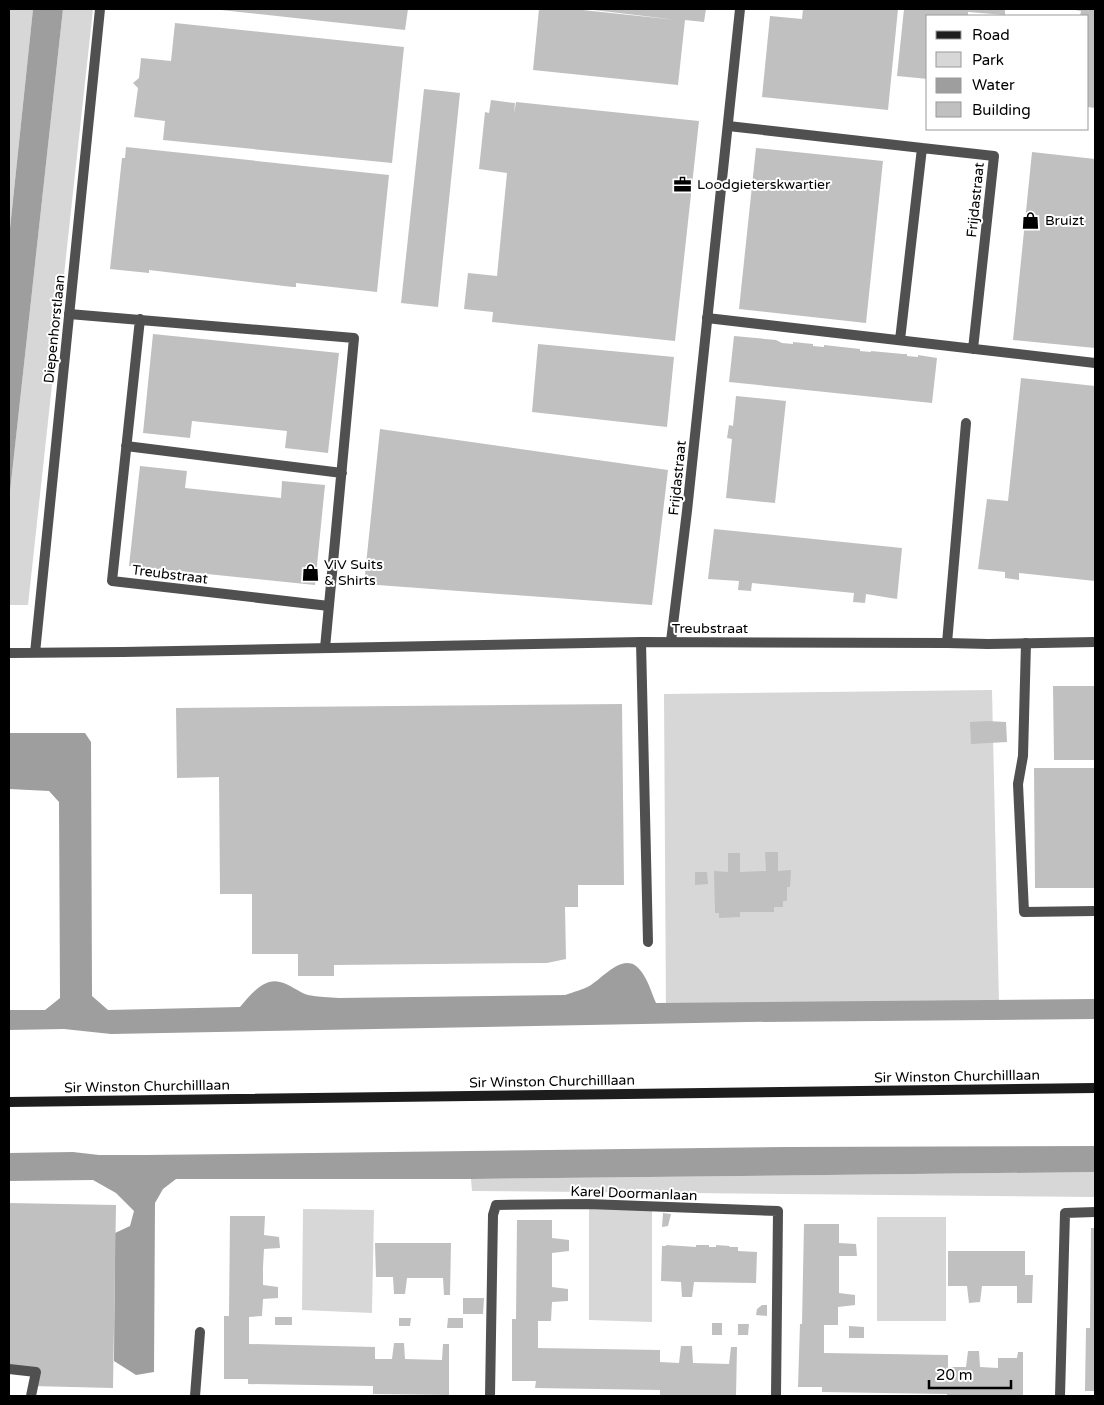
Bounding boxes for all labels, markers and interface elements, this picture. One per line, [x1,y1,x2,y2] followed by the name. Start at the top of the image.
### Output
[926,15,1089,130] legend
[972,26,1010,44] text: Road
[972,51,1004,69] text: Park
[972,76,1015,94] text: Water
[972,101,1031,119] text: Building
[963,161,988,238] street label: Frijdastraat
[673,174,693,194] office icon: Loodgieterskwartier
[697,176,831,193] place label: Loodgieterskwartier
[1021,210,1041,230] shop icon: Bruizt
[1045,212,1085,229] place label: Bruizt
[40,274,69,384] street label: Diepenhorstlaan
[665,439,690,516] street label: Frijdastraat
[324,556,383,589] place label: ViV Suits & Shirts
[131,561,210,588] street label: Treubstraat
[300,562,320,582] shop icon: ViV Suits & Shirts
[672,620,749,637] street label: Treubstraat
[874,1067,1040,1086] street label: Sir Winston Churchilllaan
[469,1072,635,1091] street label: Sir Winston Churchilllaan
[64,1077,230,1096] street label: Sir Winston Churchilllaan
[570,1183,698,1204] street label: Karel Doormanlaan
[929,1358,1012,1390] scale bar
[936,1366,973,1384] text: 20 m

